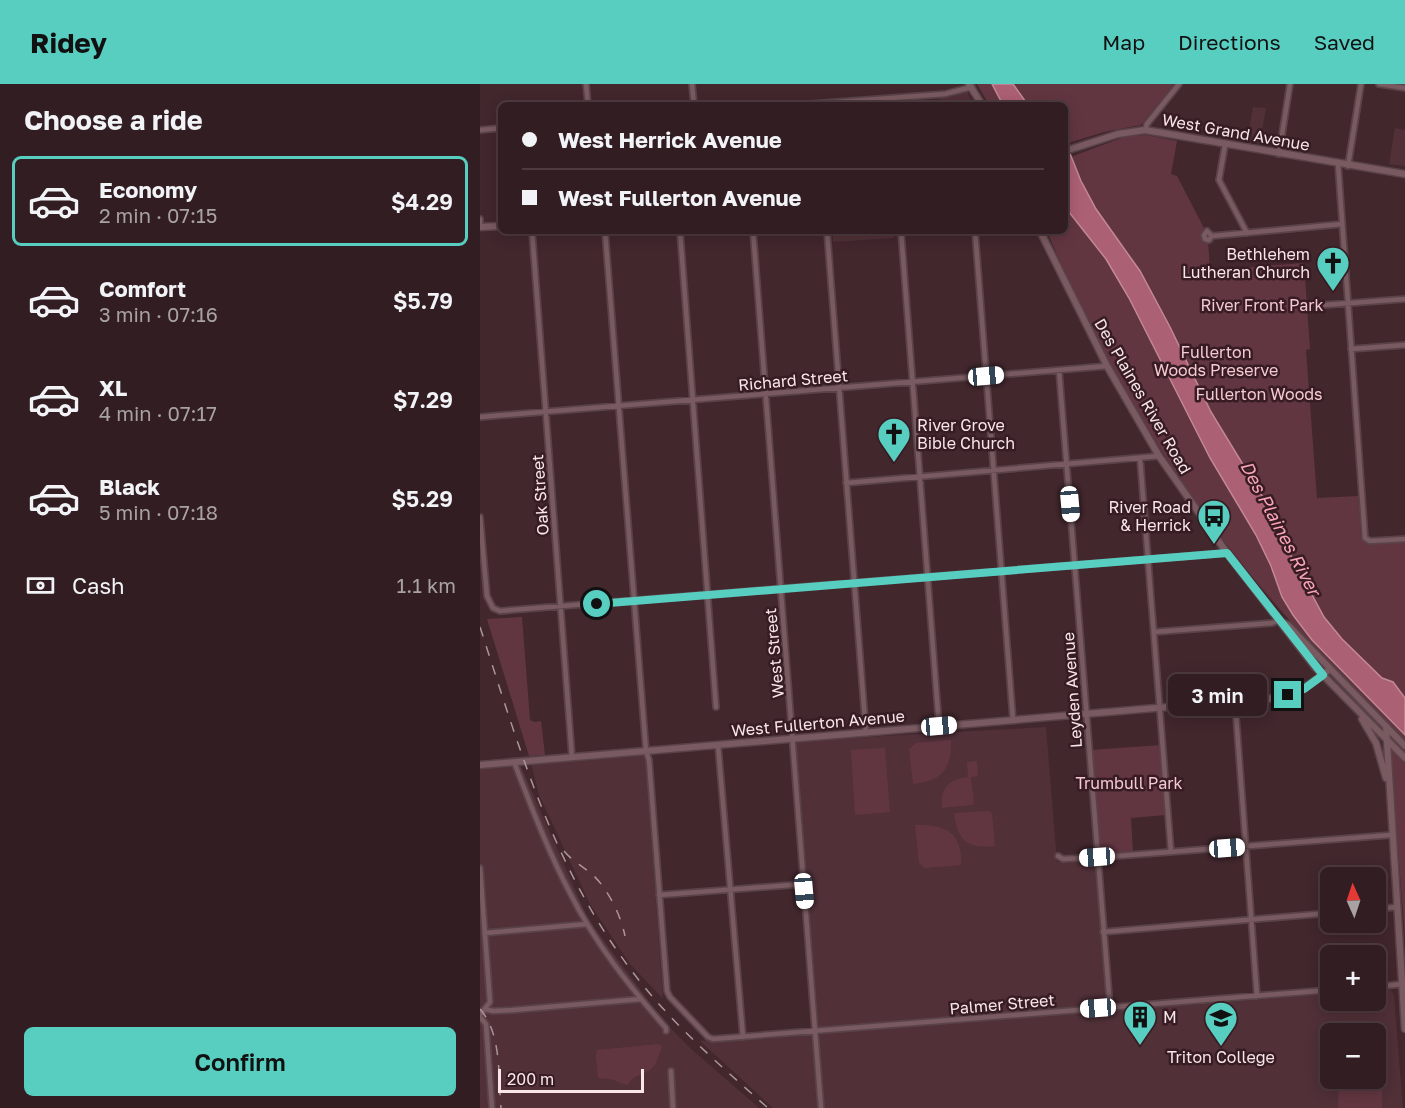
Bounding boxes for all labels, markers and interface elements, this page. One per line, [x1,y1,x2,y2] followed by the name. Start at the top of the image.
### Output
[30,26,107,59] text: Ridey
[1102,29,1145,55] text: Map
[1178,29,1281,55] text: Directions
[1314,29,1375,55] text: Saved
[24,104,203,136] text: Choose a ride
[1161,109,1311,155] street label: West Grand Avenue
[558,126,782,153] text: West Herrick Avenue
[27,174,81,228] icon: car
[99,176,197,203] text: Economy
[558,184,802,211] text: West Fullerton Avenue
[391,188,453,215] text: $4.29
[99,203,217,227] text: 2 min · 07:15
[1182,244,1310,282] place label: Bethlehem Lutheran Church
[1315,245,1351,292] church icon: Bethlehem Lutheran Church
[27,273,81,327] icon: car
[99,275,186,302] text: Comfort
[393,287,453,314] text: $5.79
[1200,295,1324,315] park label: River Front Park
[99,302,218,326] text: 3 min · 07:16
[1090,315,1196,477] street label: Des Plaines River Road
[1154,342,1278,380] park label: Fullerton Woods Preserve
[737,365,849,395] street label: Richard Street
[967,365,1005,387] car
[27,372,81,426] icon: car
[99,374,127,401] text: XL
[1195,384,1323,404] park label: Fullerton Woods
[393,386,453,413] text: $7.29
[99,401,217,425] text: 4 min · 07:17
[917,415,1015,453] place label: River Grove Bible Church
[876,416,912,463] church icon: River Grove Bible Church
[527,454,553,536] street label: Oak Street
[1236,457,1327,602] water label: Des Plaines River
[27,471,81,525] icon: car
[99,473,160,500] text: Black
[392,485,453,512] text: $5.29
[1059,485,1081,523] car
[1108,497,1191,535] place label: River Road & Herrick
[1196,498,1232,545] bus stop icon: River Road & Herrick
[99,500,218,524] text: 5 min · 07:18
[24,569,57,602] icon: cash
[72,572,125,599] text: Cash
[397,573,456,597] text: 1.1 km
[583,590,610,617] route start
[760,607,788,699] street label: West Street
[1058,631,1086,749] street label: Leyden Avenue
[1168,674,1267,716] callout: 3 min
[1274,681,1301,708] route end
[1191,683,1244,707] text: 3 min
[730,705,906,741] street label: West Fullerton Avenue
[920,715,958,737] car
[1076,773,1182,793] park label: Trumbull Park
[1208,838,1246,858] car
[1078,847,1116,867] car
[1320,867,1386,933] north arrow
[1320,867,1386,1089] map controls
[793,872,815,910] car
[1320,945,1386,1011] button: +
[949,989,1055,1019] street label: Palmer Street
[1079,998,1117,1018] car
[1122,999,1158,1046] building icon: M
[1203,1000,1239,1047] school or university icon: Triton College
[1163,1007,1177,1027] place label: M
[1320,1023,1386,1089] button: −
[24,1027,456,1096] button: Confirm
[1167,1047,1275,1067] place label: Triton College
[498,1066,644,1094] scale bar
[507,1069,554,1089] text: 200 m

